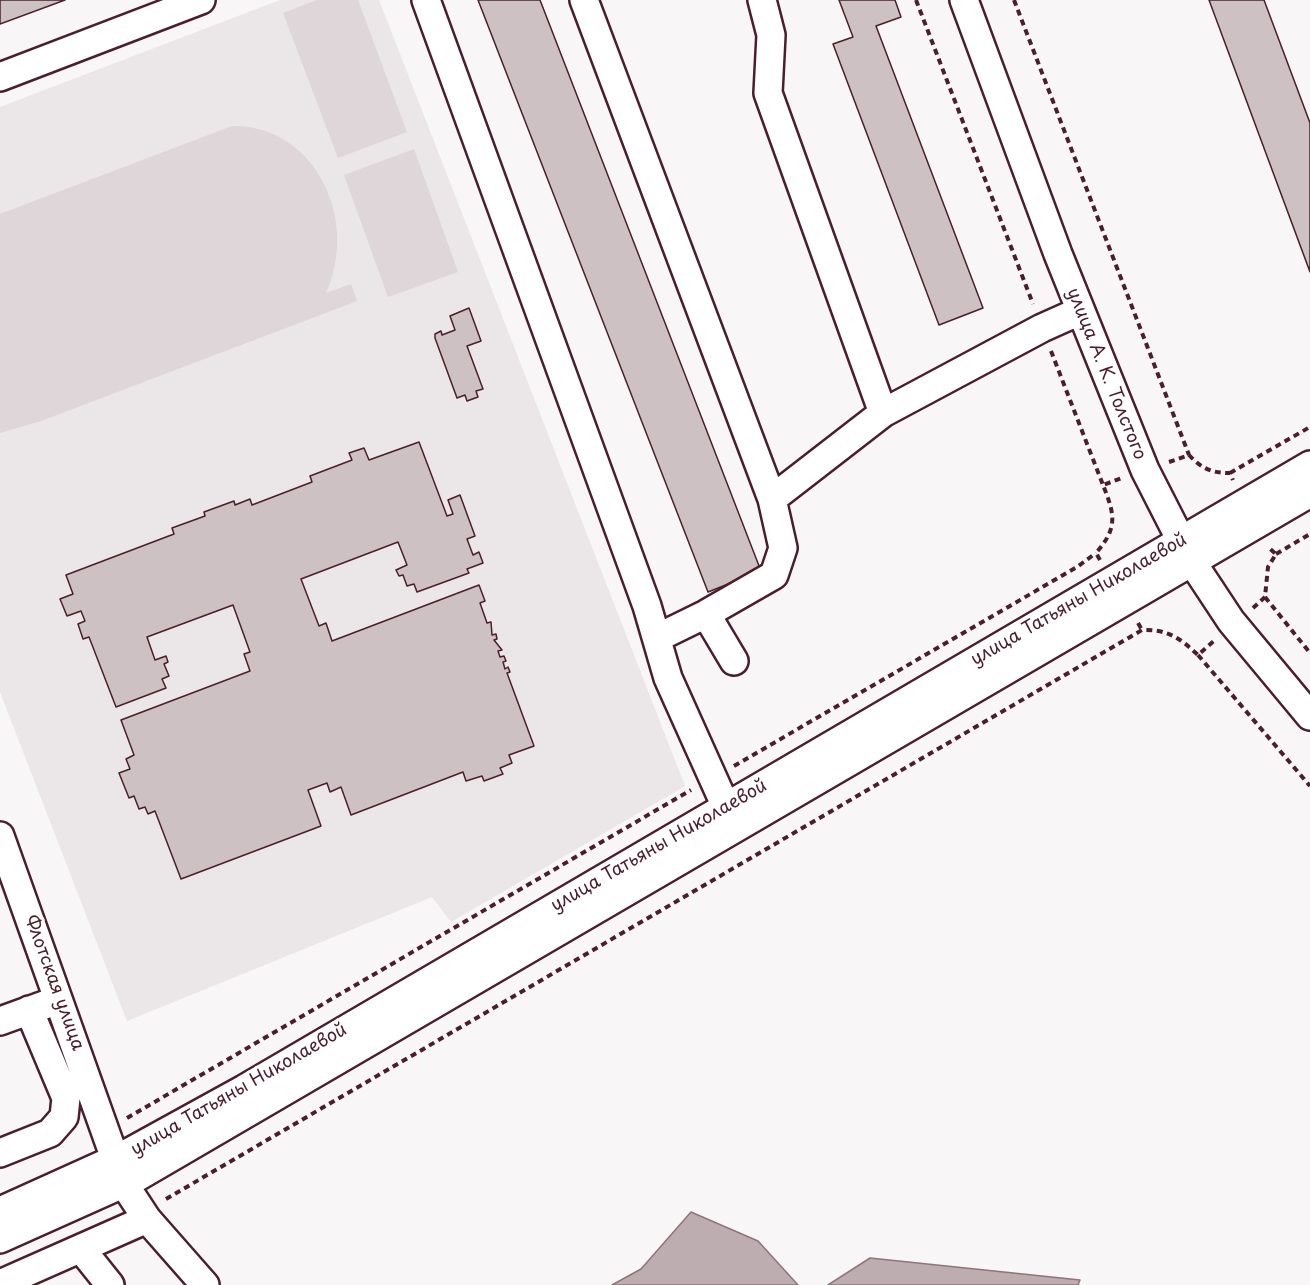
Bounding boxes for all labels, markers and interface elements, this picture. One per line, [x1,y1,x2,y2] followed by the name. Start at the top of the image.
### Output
[1062,285,1150,463] street label: улица А. К. Толстого
[967,529,1191,671] street label: улица Татьяны Николаевой
[547,775,771,917] street label: улица Татьяны Николаевой
[19,912,89,1054] street label: Флотская улица
[127,1019,351,1161] street label: улица Татьяны Николаевой

